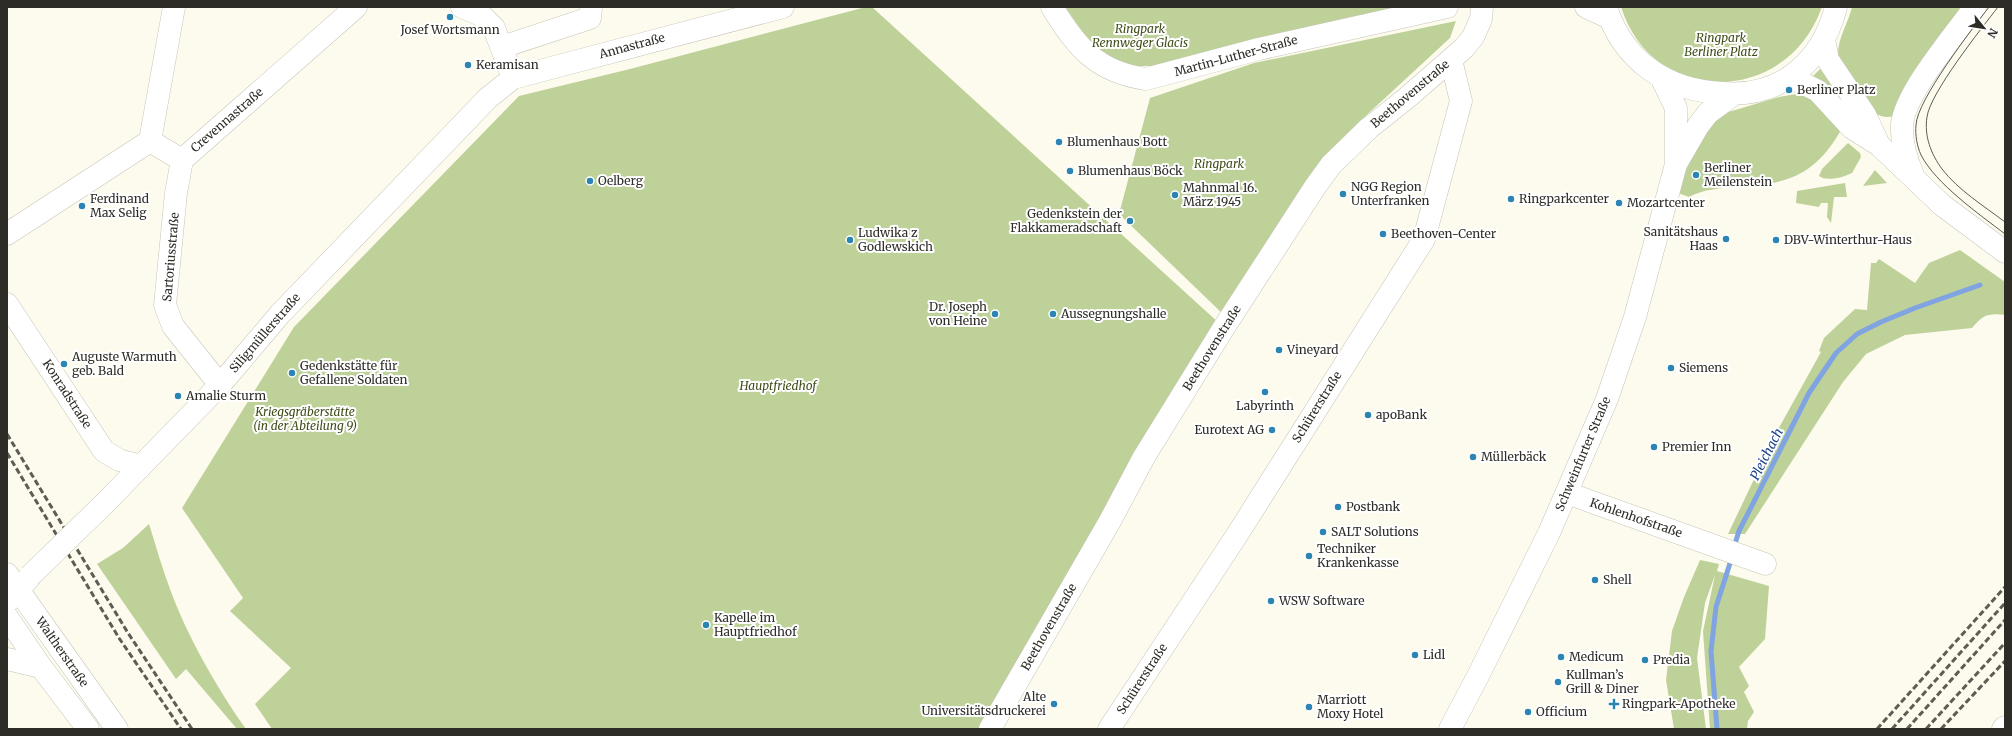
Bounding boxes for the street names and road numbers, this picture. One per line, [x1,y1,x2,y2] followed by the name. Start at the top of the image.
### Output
[596,30,666,62] street label: Annastraße
[1173,32,1299,79] street label: Martin-Luther-Straße
[1367,56,1452,131] street label: Beethovenstraße
[187,84,266,155] street label: Crevennastraße
[159,212,182,302] street label: Sartoriusstraße
[226,290,303,375] street label: Siligmüllerstraße
[1179,302,1244,393] street label: Beethovenstraße
[40,357,95,431] street label: Konradstraße
[1289,368,1345,445] street label: Schürerstraße
[1552,394,1613,513] street label: Schweinfurter Straße
[1588,495,1684,540] street label: Kohlenhofstraße
[1018,581,1080,673] street label: Beethovenstraße
[32,613,92,690] street label: Waltherstraße
[1113,640,1170,717] street label: Schürerstraße

